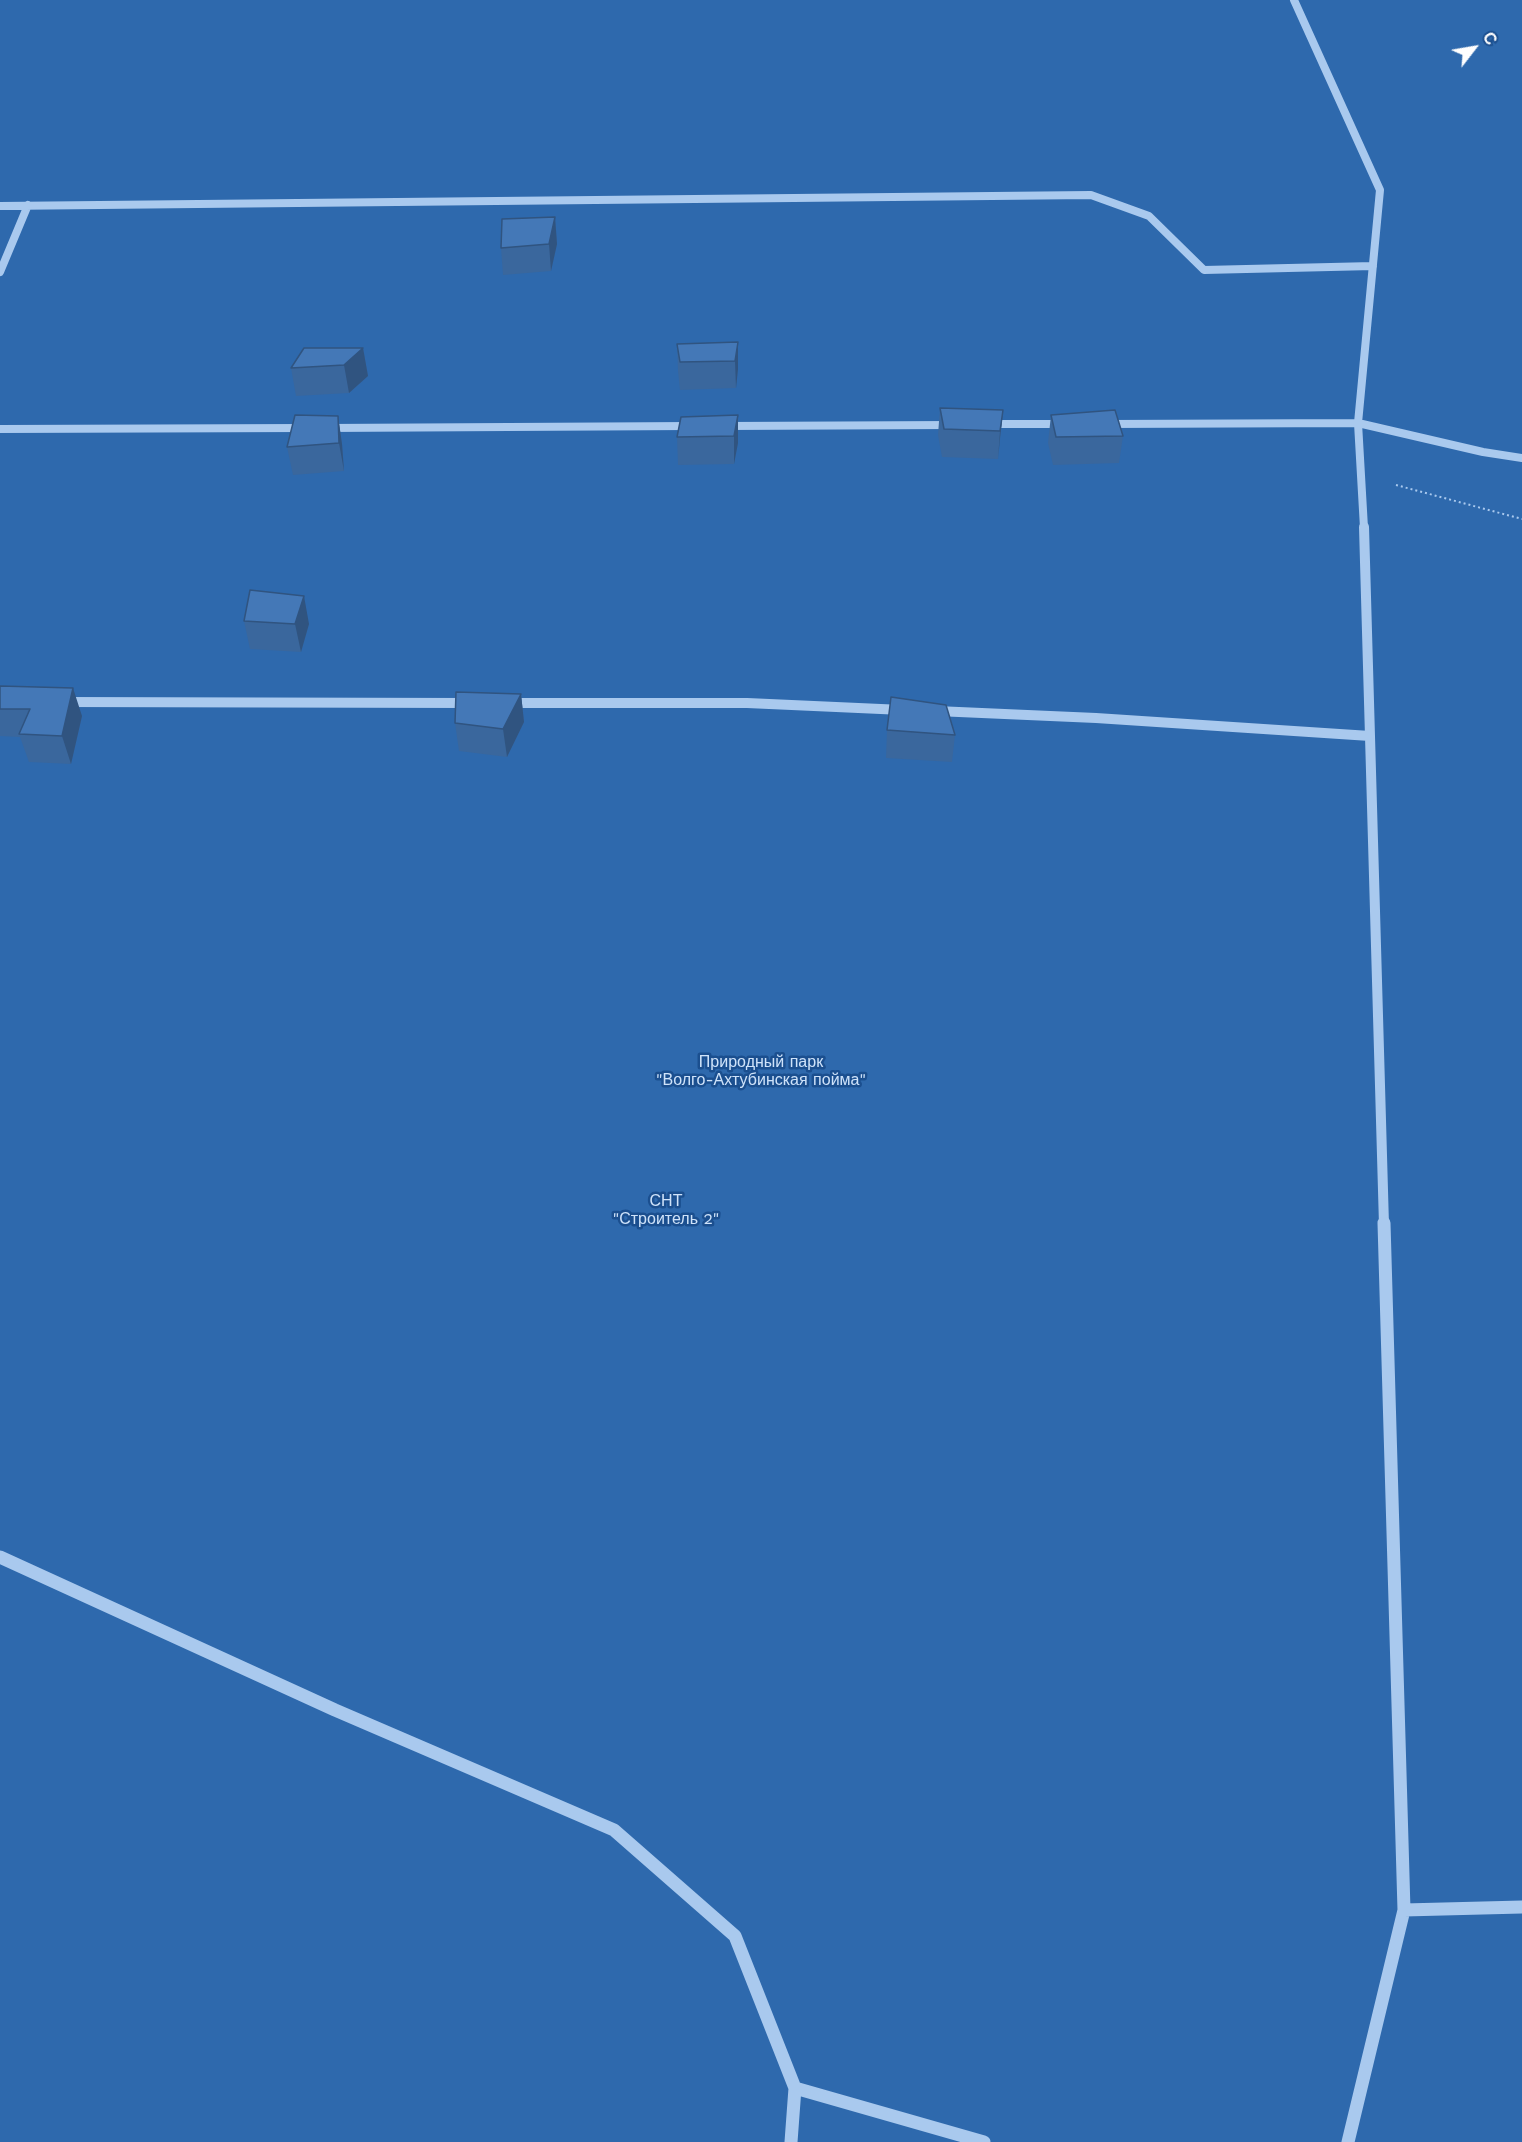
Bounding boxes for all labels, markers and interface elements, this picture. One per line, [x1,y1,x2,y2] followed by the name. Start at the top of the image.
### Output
[1444,18,1504,78] north arrow
[1479,29,1501,48] text: С
[656,1052,866,1090] park label: Природный парк "Волго-Ахтубинская пойма"
[613,1191,719,1229] park label: СНТ "Строитель 2"

